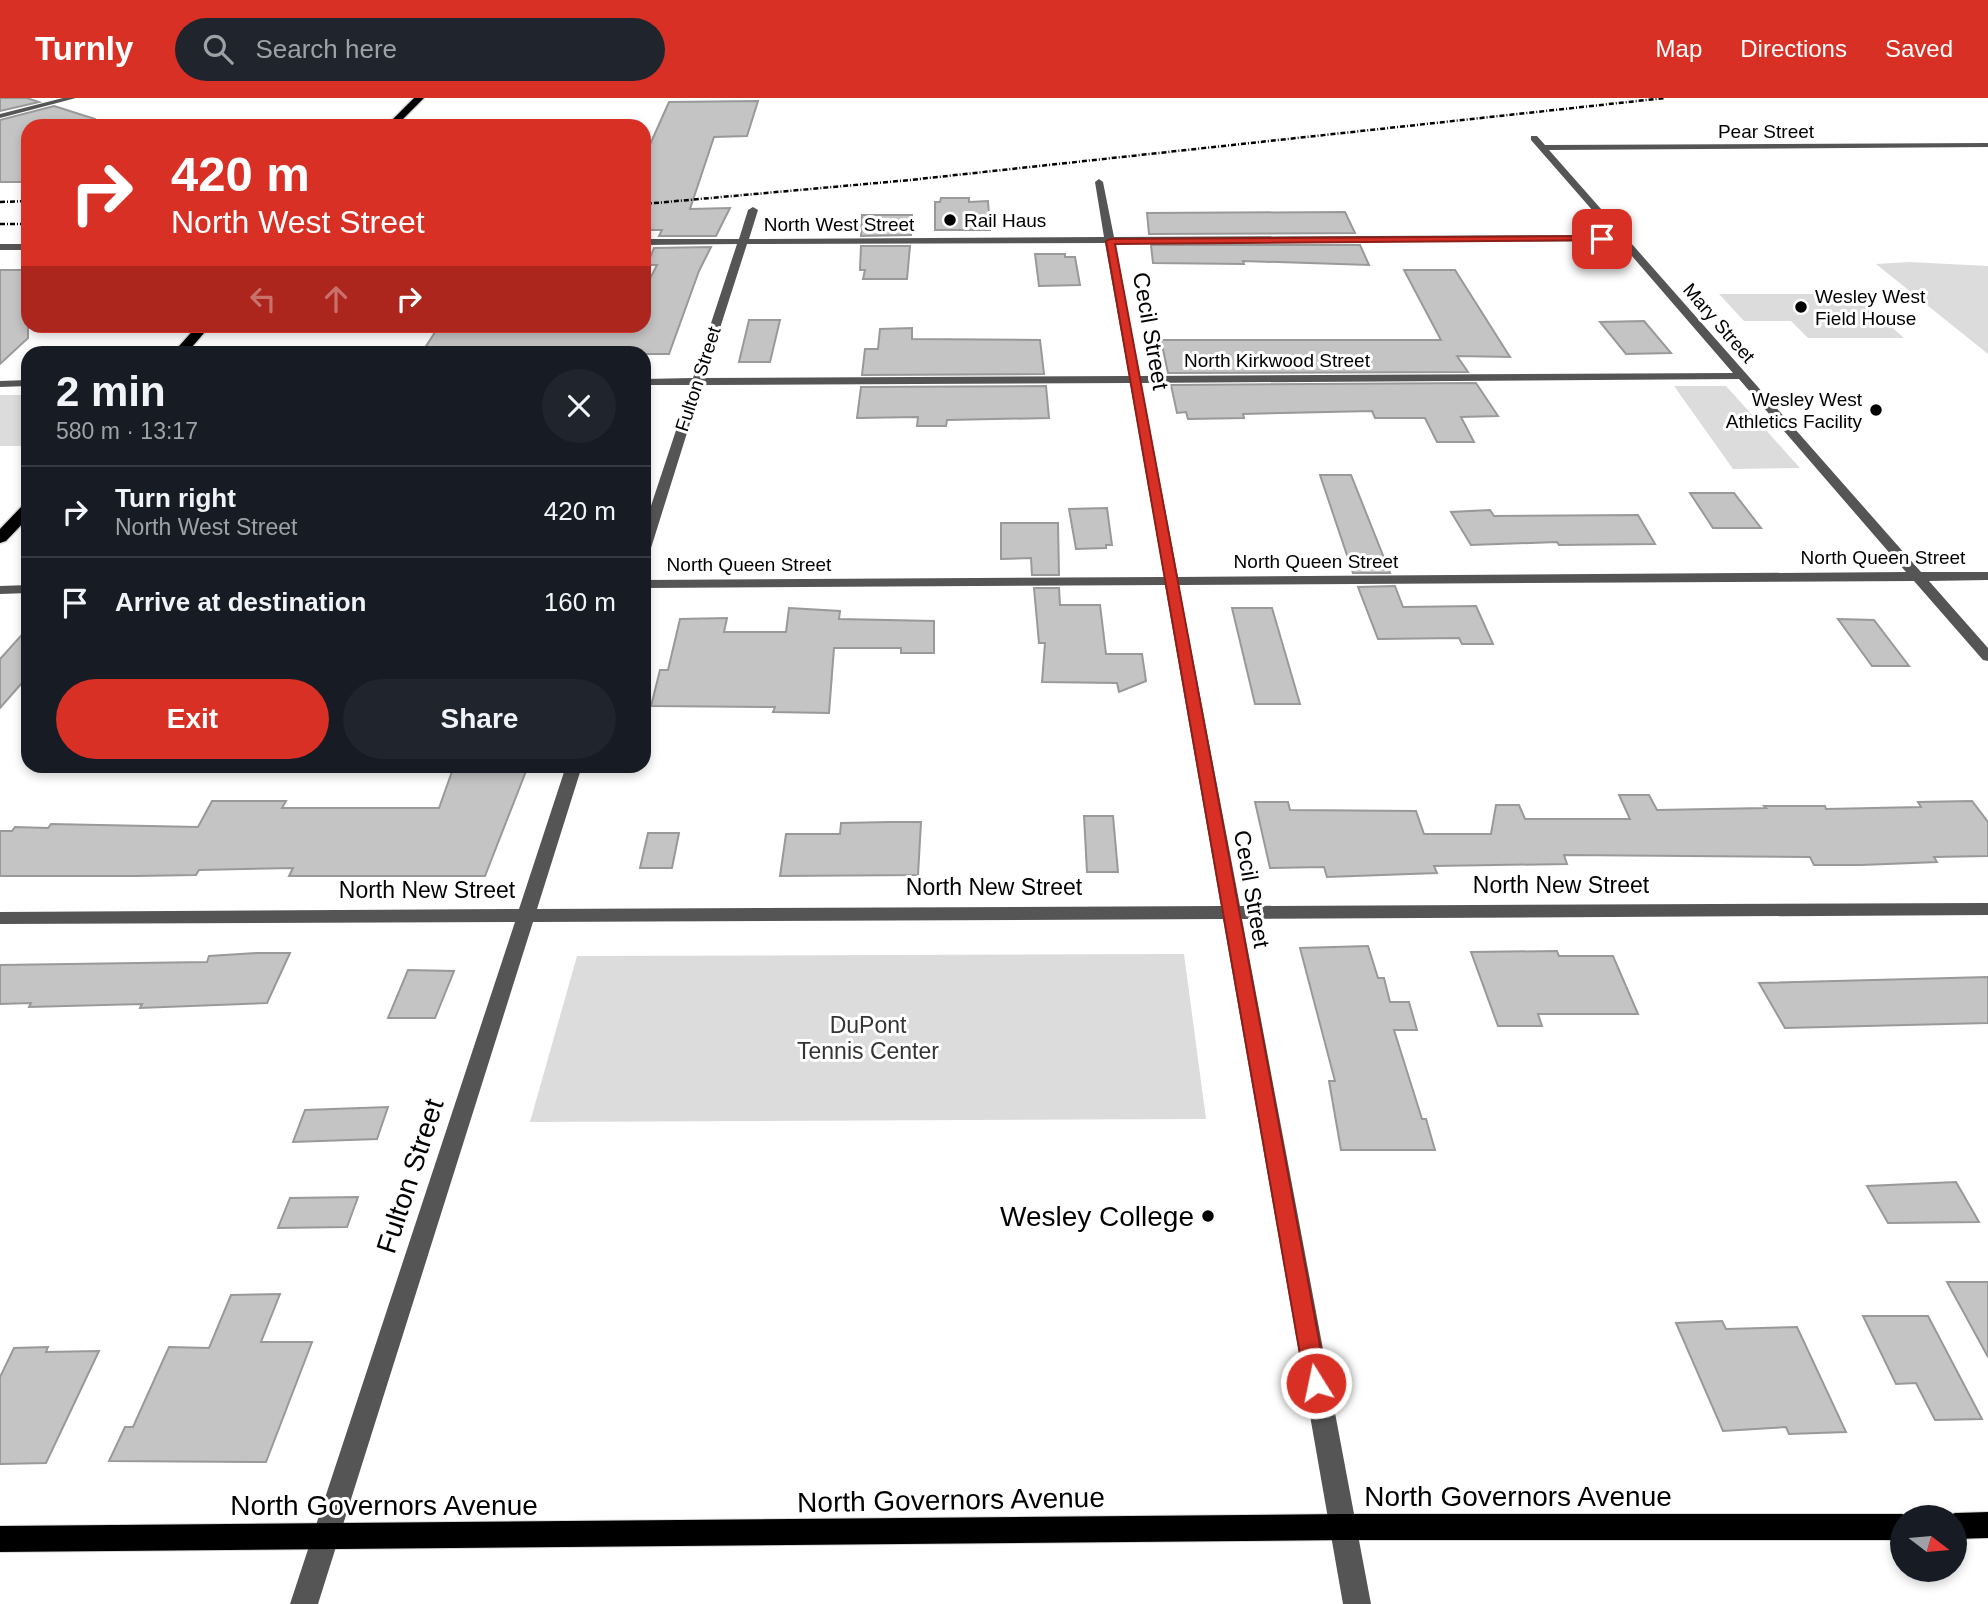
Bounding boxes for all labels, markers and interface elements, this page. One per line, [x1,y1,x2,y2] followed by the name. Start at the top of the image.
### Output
[175,18,665,81] search box
[35,30,133,67] text: Turnly
[199,30,237,68] icon: search
[255,34,397,64] text: Search here
[1656,35,1702,62] text: Map
[1740,35,1847,62] text: Directions
[1885,35,1953,62] text: Saved
[1718,121,1815,142] street label: Pear Street
[56,147,147,238] icon: right
[171,147,310,201] text: 420 m
[171,204,425,240] text: North West Street
[1572,209,1632,269] pin
[964,210,1046,231] place label: Rail Haus
[942,212,958,228] marker: Rail Haus
[764,214,915,235] street label: North West Street
[1583,220,1621,258] icon: arrive
[1128,270,1174,392] street label: Cecil Street
[1679,279,1760,367] street label: Mary Street
[244,280,282,318] icon: left
[317,280,355,318] icon: ahead
[390,280,428,318] icon: right
[1815,286,1926,329] place label: Wesley West Field House
[1793,299,1809,315] marker: Wesley West Field House
[671,323,725,434] street label: Fulton Street
[1184,350,1371,371] street label: North Kirkwood Street
[56,368,166,415] text: 2 min
[542,369,616,443] button: close
[1726,389,1863,432] place label: Wesley West Athletics Facility
[1868,402,1884,418] marker: Wesley West Athletics Facility
[56,418,198,444] text: 580 m · 13:17
[115,483,236,513] text: Turn right
[56,493,94,531] icon: right
[544,496,616,526] text: 420 m
[115,514,297,540] text: North West Street
[1801,547,1966,568] street label: North Queen Street
[1234,551,1399,572] street label: North Queen Street
[667,554,832,575] street label: North Queen Street
[56,584,94,622] icon: arrive
[115,587,366,617] text: Arrive at destination
[544,587,616,617] text: 160 m
[56,679,329,759] button: Exit
[343,679,616,759] button: Share
[1229,828,1275,950] street label: Cecil Street
[1473,872,1650,898] street label: North New Street
[906,874,1083,900] street label: North New Street
[339,877,516,903] street label: North New Street
[797,1012,939,1064] park label: DuPont Tennis Center
[370,1095,450,1257] street label: Fulton Street
[1000,1201,1194,1232] place label: Wesley College
[1200,1208,1216,1224] marker: Wesley College
[1279,1346,1353,1420] position arrow
[1364,1481,1672,1512] street label: North Governors Avenue
[797,1482,1105,1518] street label: North Governors Avenue
[230,1490,538,1521] street label: North Governors Avenue
[1890,1505,1967,1582] north arrow
[1890,1505,1967,1582] map controls

